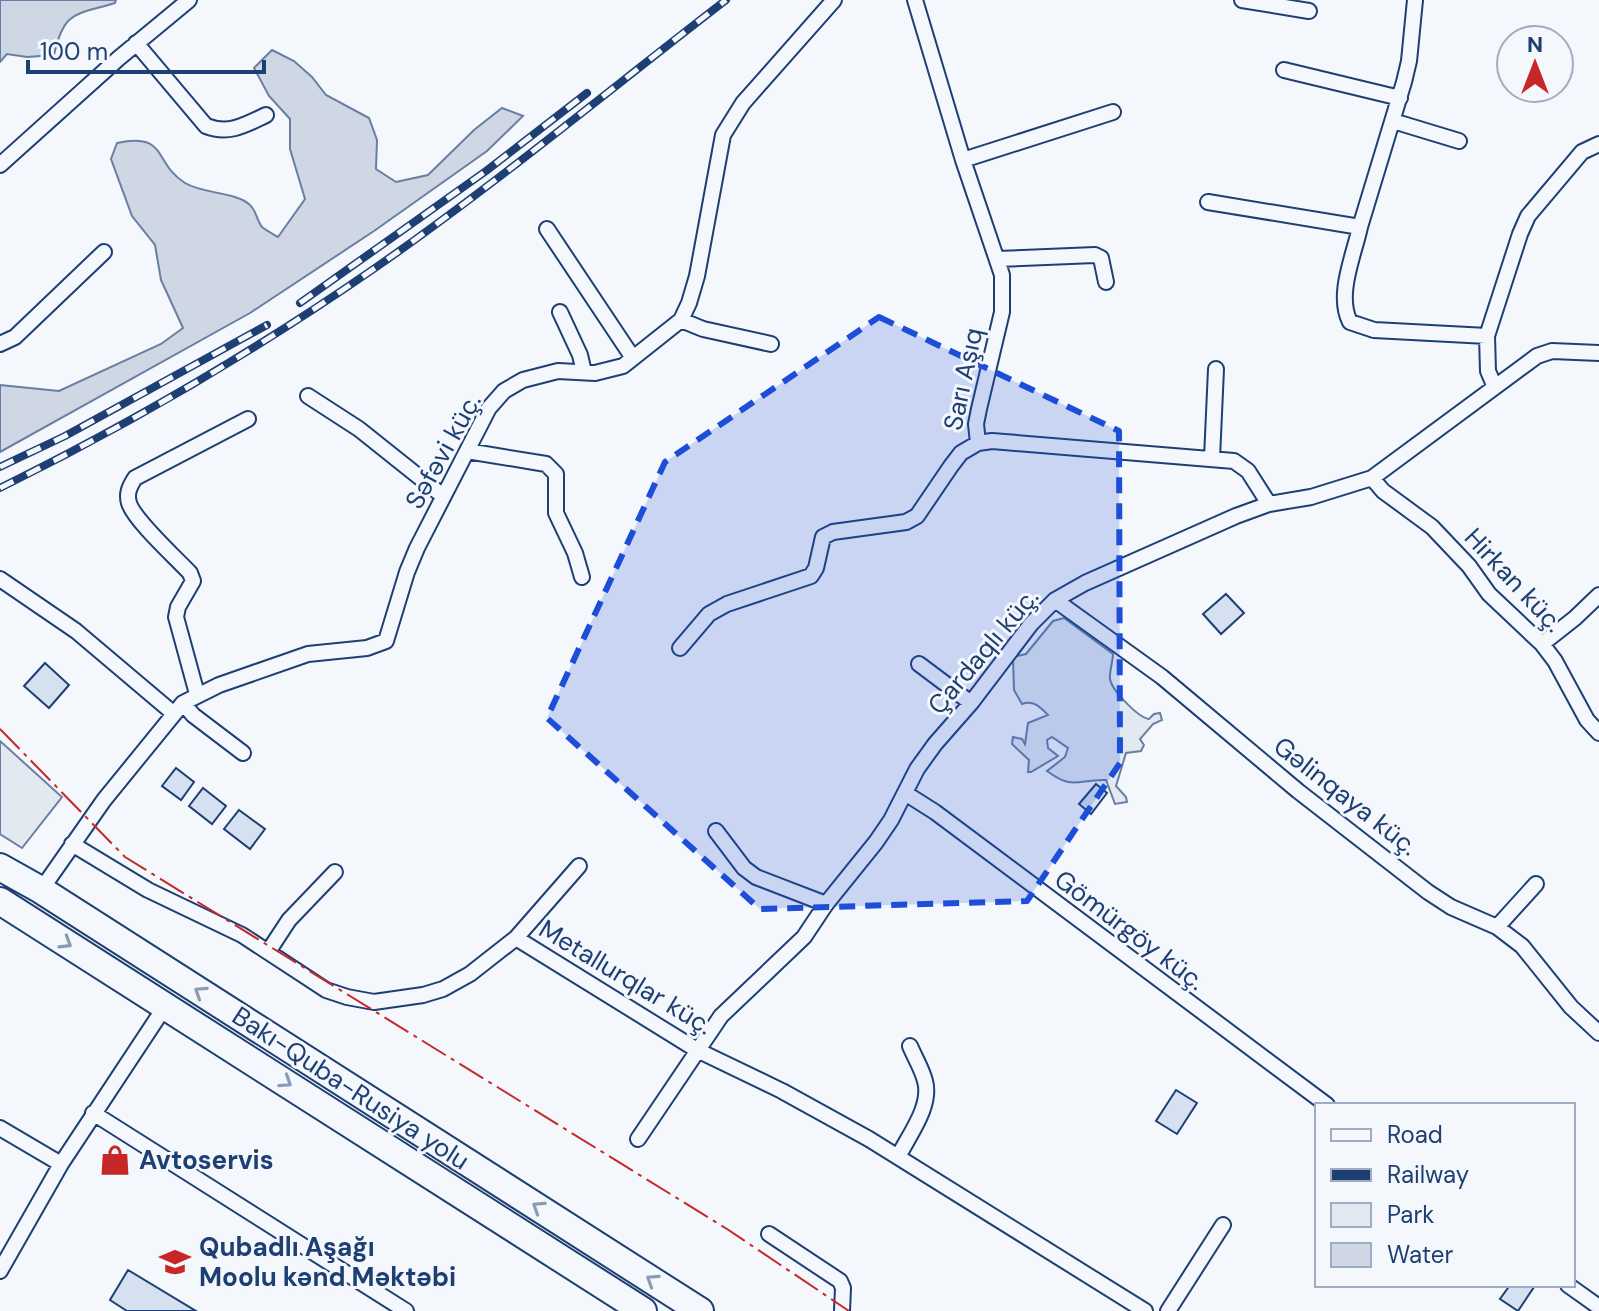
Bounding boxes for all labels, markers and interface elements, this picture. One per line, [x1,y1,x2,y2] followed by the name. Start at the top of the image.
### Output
[28,24,264,74] scale bar
[1495,24,1575,104] north arrow
[1527,30,1543,59] text: N
[40,36,108,67] text: 100 m
[936,325,990,433] street label: Sarı Aşıq
[397,387,489,515] street label: Səfəvi küç.
[1457,521,1571,639] street label: Hirkan küç.
[920,581,1046,721] street label: Çardaqlı küç.
[1267,729,1425,863] street label: Gəlinqaya küç.
[1048,862,1212,998] street label: Gömürgöy küç.
[533,912,719,1042] street label: Metallurqlar küç.
[57,933,72,948] one-way arrow
[194,987,209,1002] one-way arrow
[226,999,476,1177] street label: Bakı-Quba-Rusiya yolu
[277,1073,291,1088] one-way arrow
[1315,1103,1575,1287] legend
[1387,1119,1443,1150] text: Road
[98,1143,132,1177] shop icon: Avtoservis
[139,1143,274,1177] place label: Avtoservis
[1387,1159,1469,1190] text: Railway
[1387,1199,1434,1230] text: Park
[532,1202,546,1217] one-way arrow
[199,1230,456,1294] place label: Qubadlı Aşağı Moolu kənd Məktəbi
[1387,1239,1453,1270] text: Water
[158,1245,192,1279] school or university icon: Qubadlı Aşağı Moolu kənd Məktəbi
[646,1275,661,1290] one-way arrow

